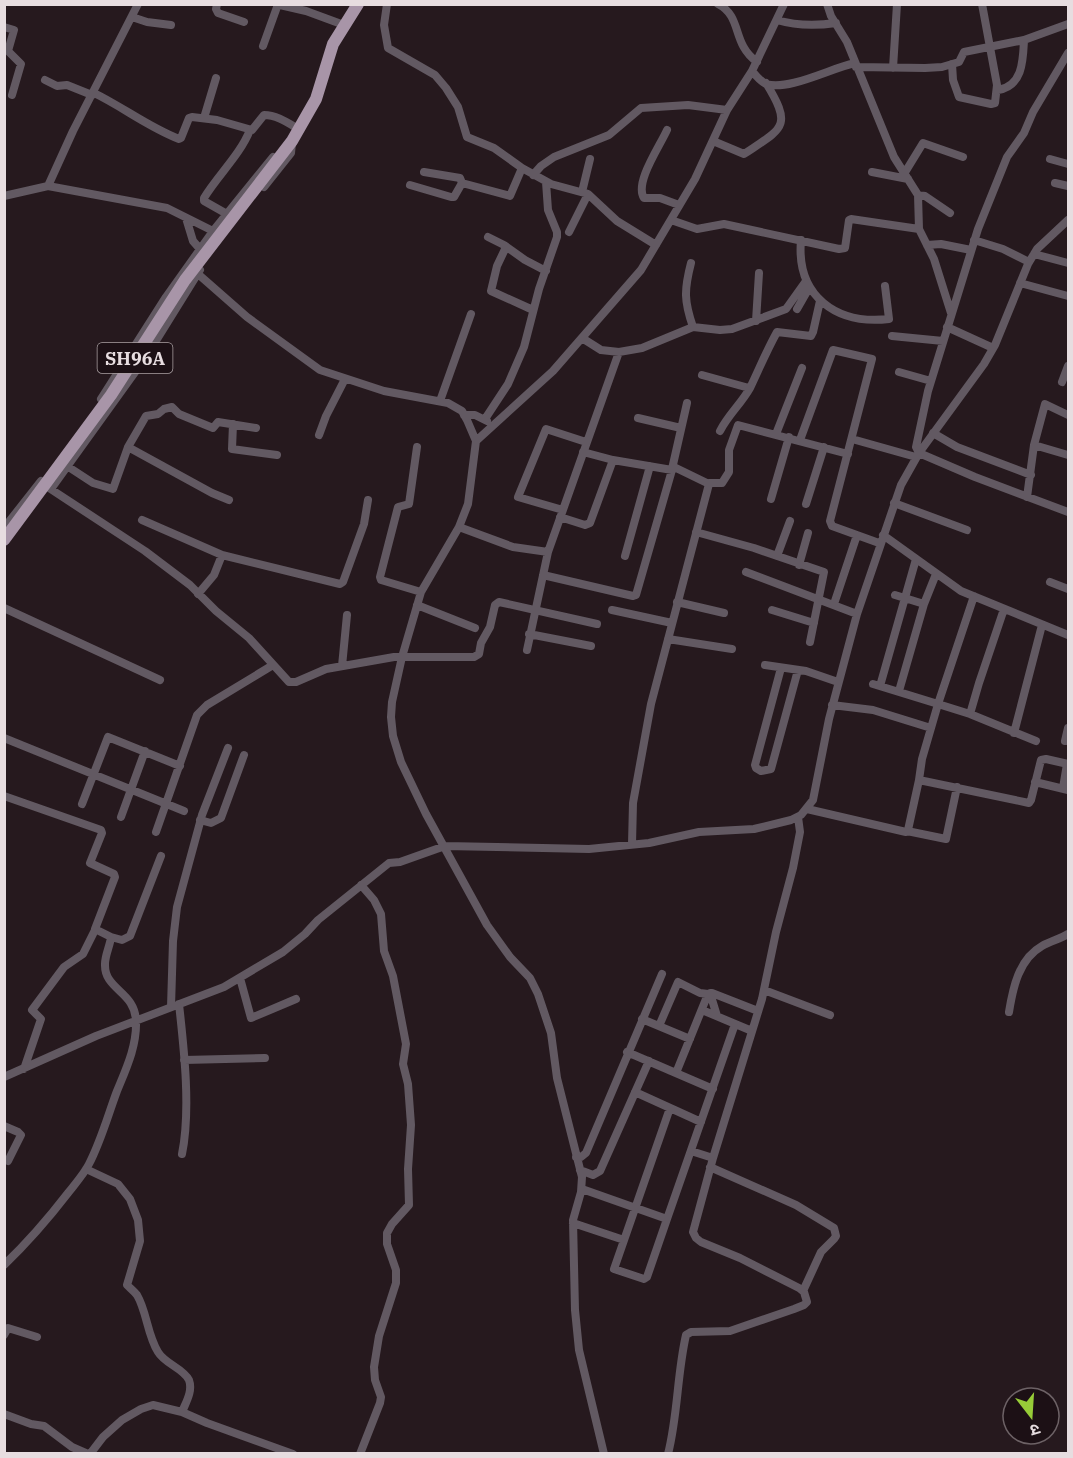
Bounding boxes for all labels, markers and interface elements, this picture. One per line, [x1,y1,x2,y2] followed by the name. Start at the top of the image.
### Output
[98,343,172,373] road number: SH96A
[1001,1386,1061,1446] north arrow
[1027,1419,1043,1441] text: उ

